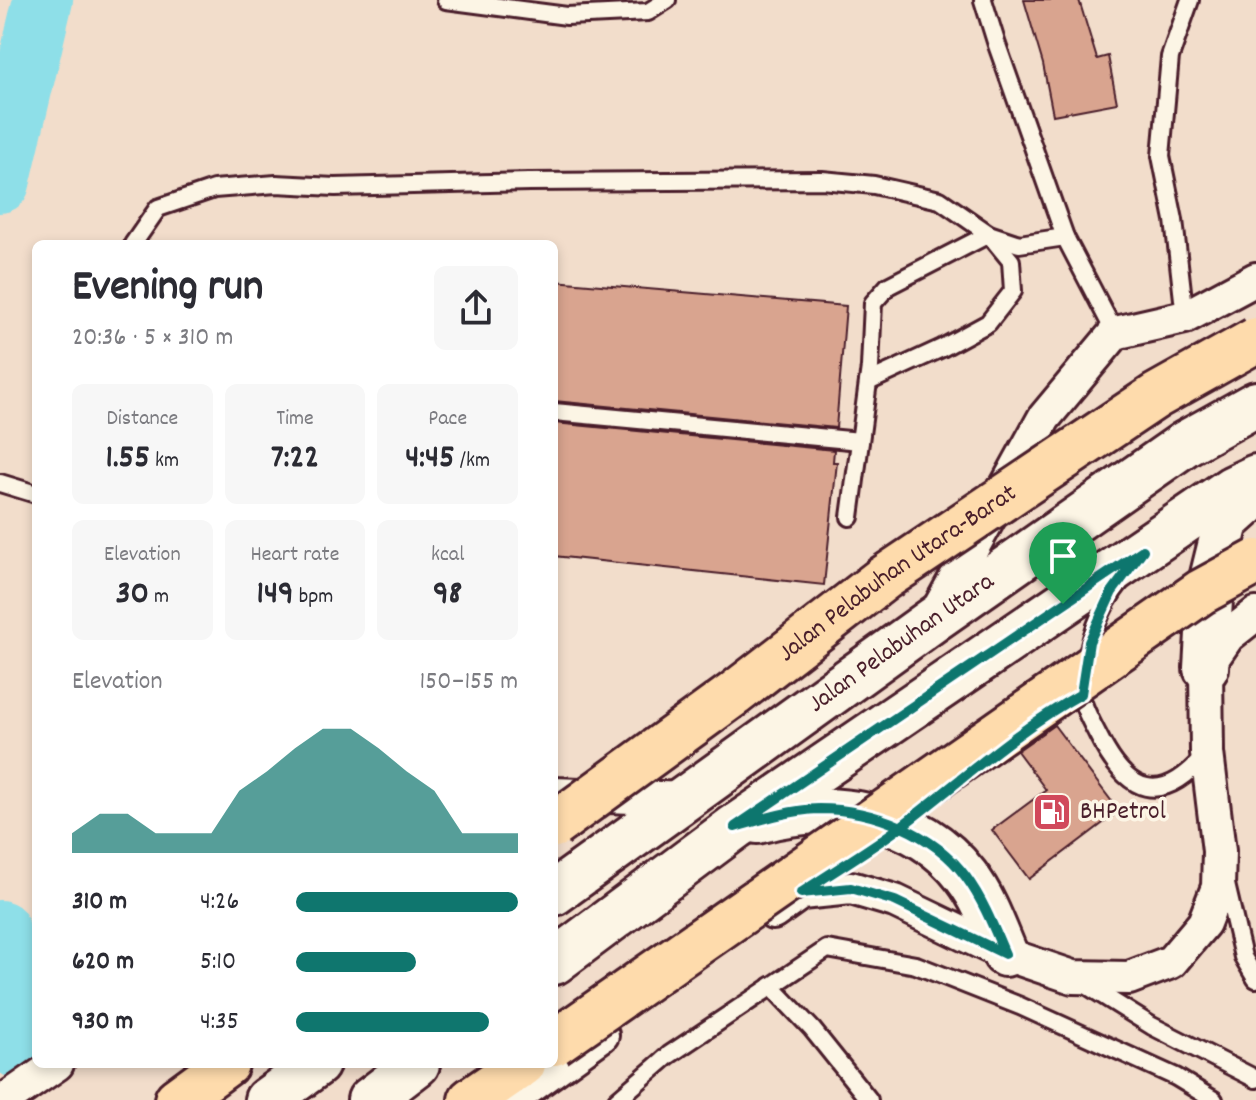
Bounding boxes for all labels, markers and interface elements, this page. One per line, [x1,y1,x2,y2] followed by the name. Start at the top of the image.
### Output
[72,258,263,321] text: Evening run
[434,266,518,350] button: share
[72,320,233,357] text: 20:36 · 5 × 310 m
[106,404,178,435] text: Distance
[276,404,314,435] text: Time
[428,404,467,435] text: Pace
[105,435,150,484] text: 1.55
[271,435,319,484] text: 7:22
[405,435,455,484] text: 4:45
[150,446,179,477] text: km
[455,446,490,477] text: /km
[774,478,1024,670] street label: Jalan Pelabuhan Utara-Barat
[1029,522,1097,604] pin
[1041,534,1085,578] icon: arrive
[104,540,181,571] text: Elevation
[251,540,339,571] text: Heart rate
[431,540,464,571] text: kcal
[803,566,999,720] street label: Jalan Pelabuhan Utara
[115,571,149,620] text: 30
[257,571,294,620] text: 149
[433,571,462,620] text: 98
[149,582,169,613] text: m
[294,582,333,613] text: bpm
[72,664,162,701] text: Elevation
[420,664,518,701] text: 150–155 m
[1031,791,1073,833] fuel station icon: BHPetrol
[1080,794,1166,831] place label: BHPetrol
[72,884,127,921] text: 310 m
[200,884,239,921] text: 4:26
[72,944,134,981] text: 620 m
[200,944,236,981] text: 5:10
[72,1004,133,1041] text: 930 m
[200,1004,239,1041] text: 4:35

